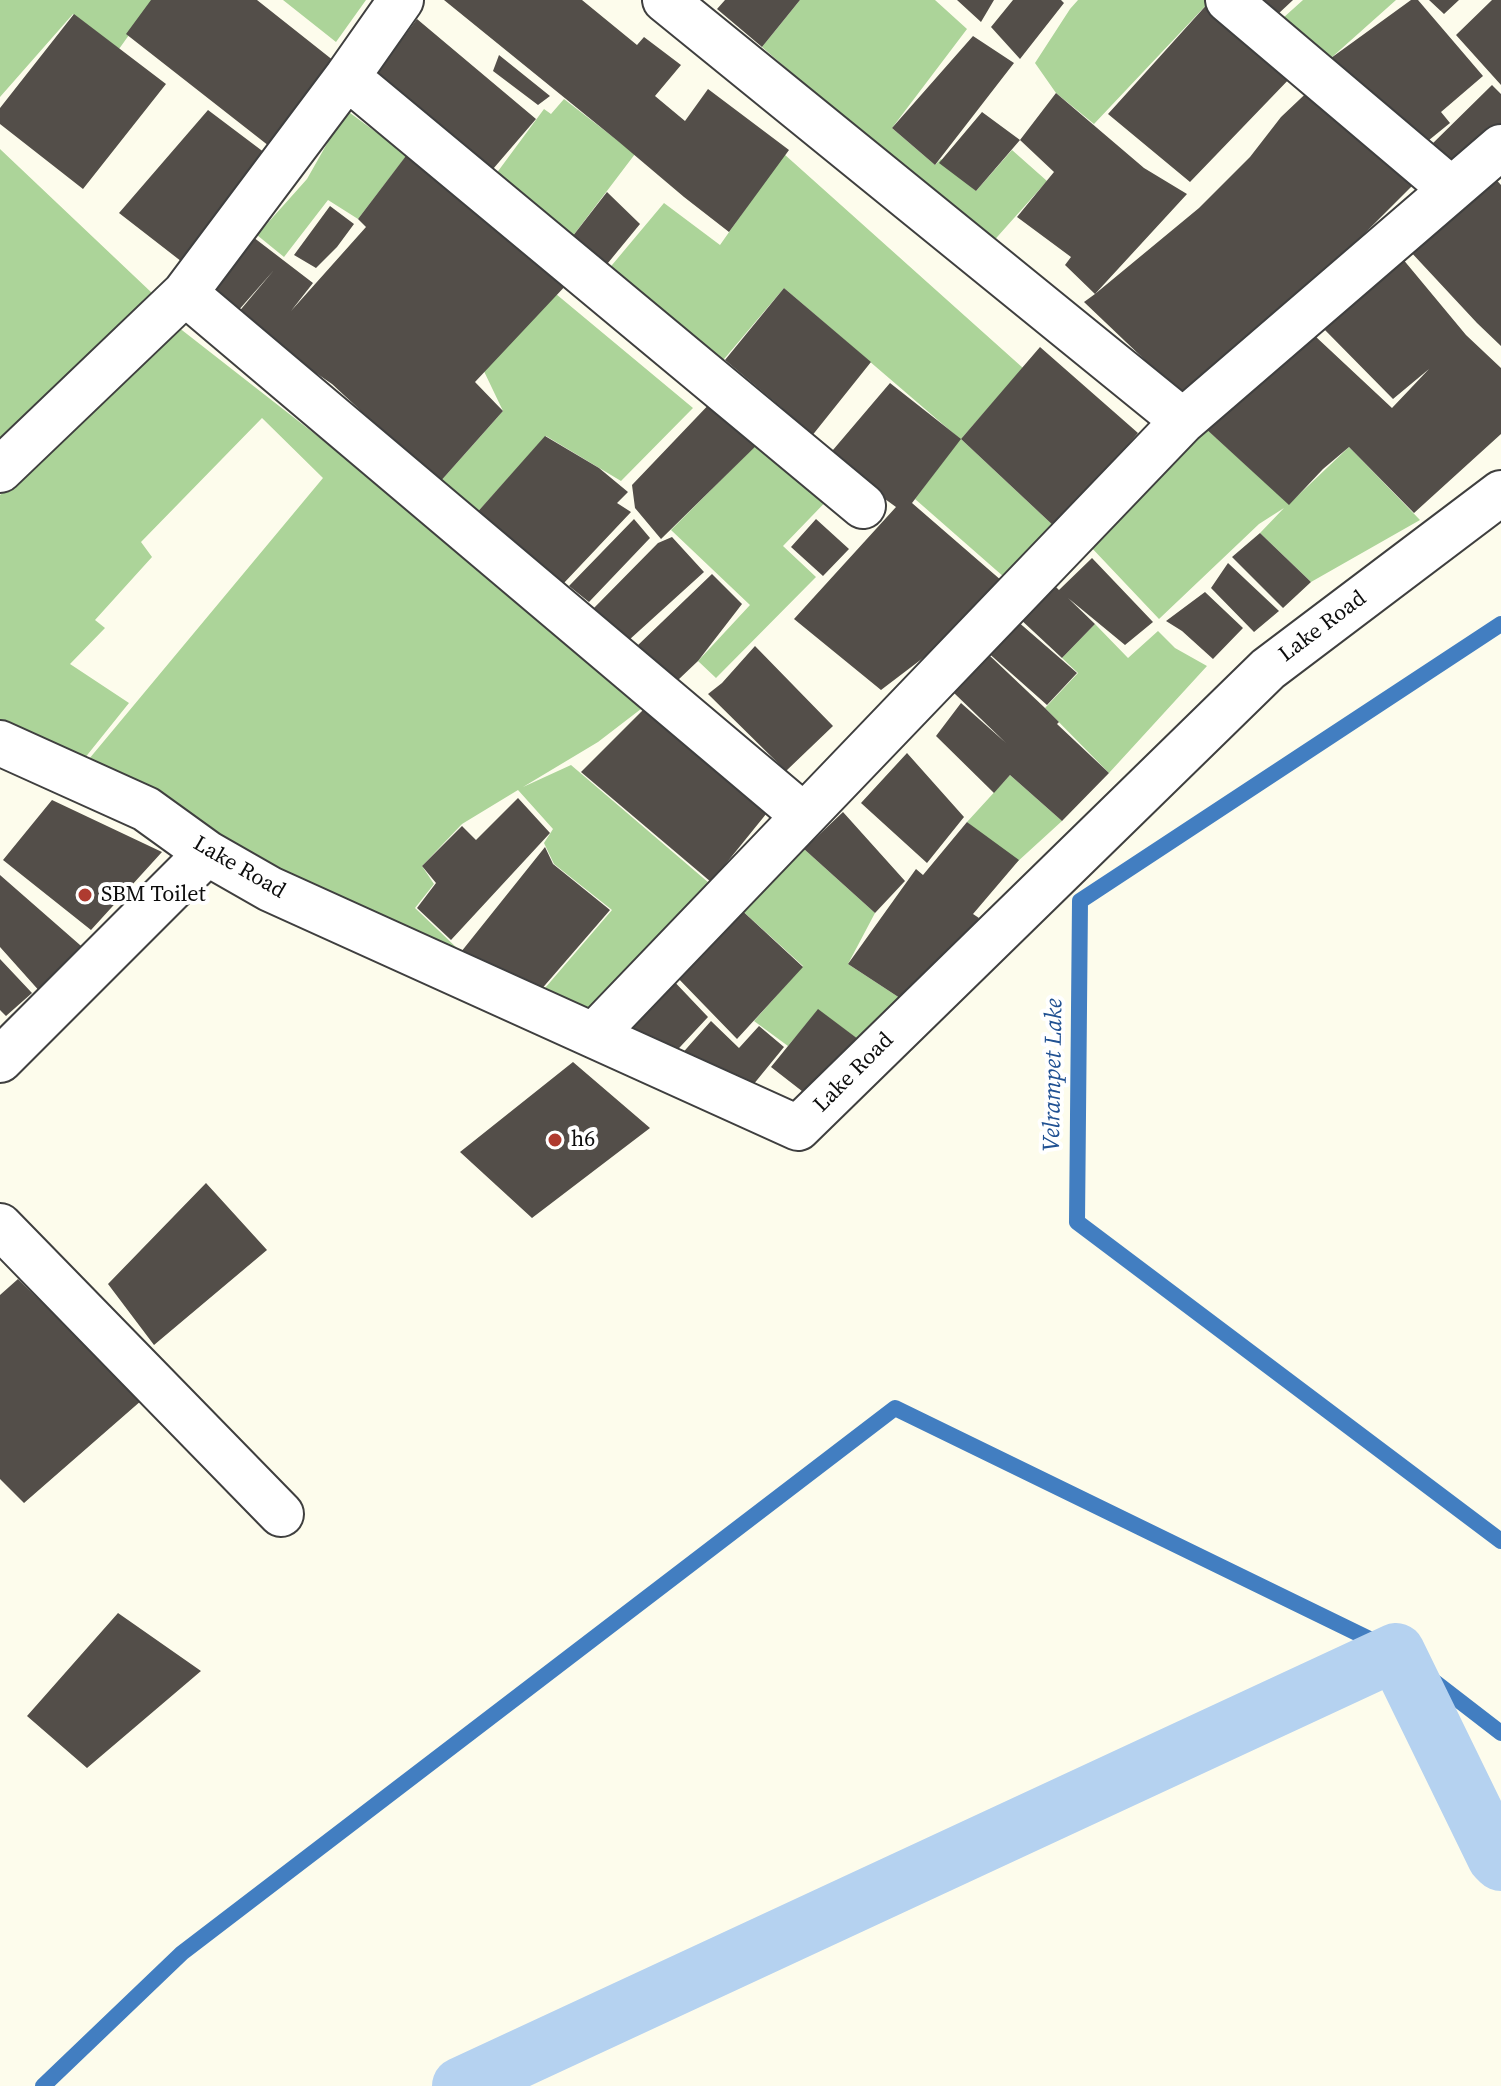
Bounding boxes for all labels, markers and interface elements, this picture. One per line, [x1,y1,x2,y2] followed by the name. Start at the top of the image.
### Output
[1274,586,1372,668] street label: Lake Road
[188,831,290,905] street label: Lake Road
[101,882,206,908] place label: SBM Toilet
[76,886,94,904] marker: SBM Toilet
[1038,998,1070,1152] water label: Velrampet Lake
[809,1028,899,1118] street label: Lake Road
[571,1127,595,1153] place label: h6
[546,1131,564,1149] marker: h6

